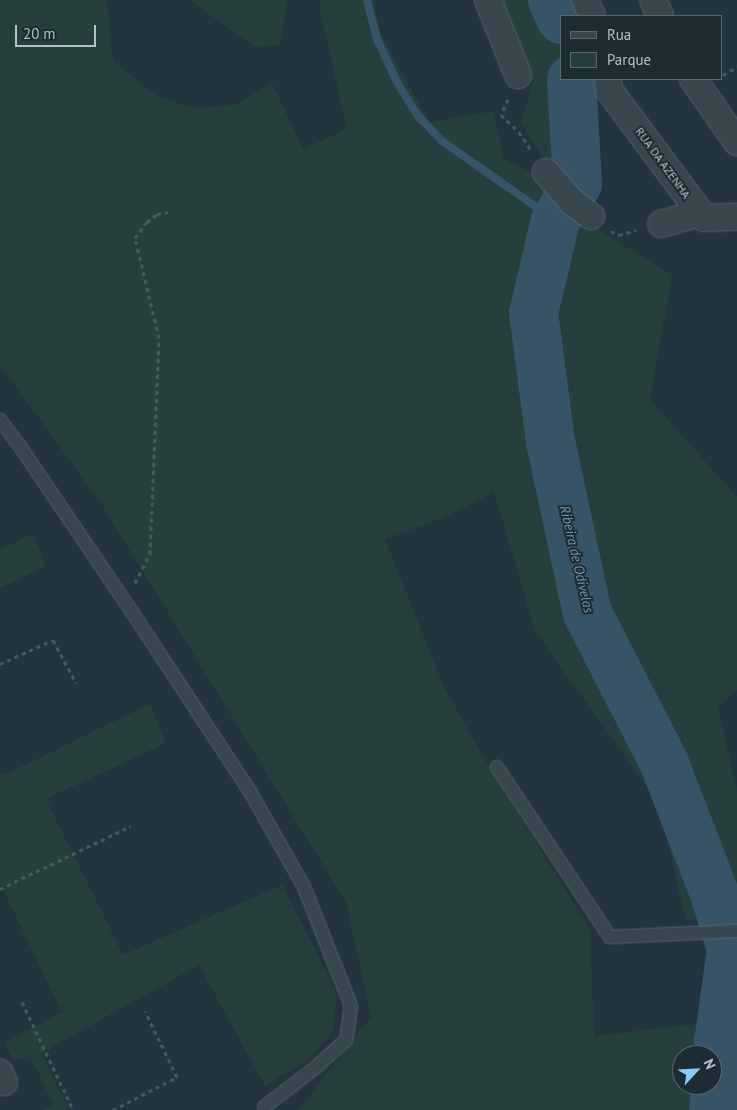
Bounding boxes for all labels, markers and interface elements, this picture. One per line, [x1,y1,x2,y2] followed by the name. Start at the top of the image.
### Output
[18,15,99,47] scale bar
[560,15,722,80] legend
[23,24,56,43] text: 20 m
[607,25,631,44] text: Rua
[607,50,651,69] text: Parque
[632,124,694,202] street label: RUA DA AZENHA
[556,504,598,614] water label: Ribeira de Odivelas
[672,1045,722,1095] north arrow
[700,1056,720,1072] text: N

